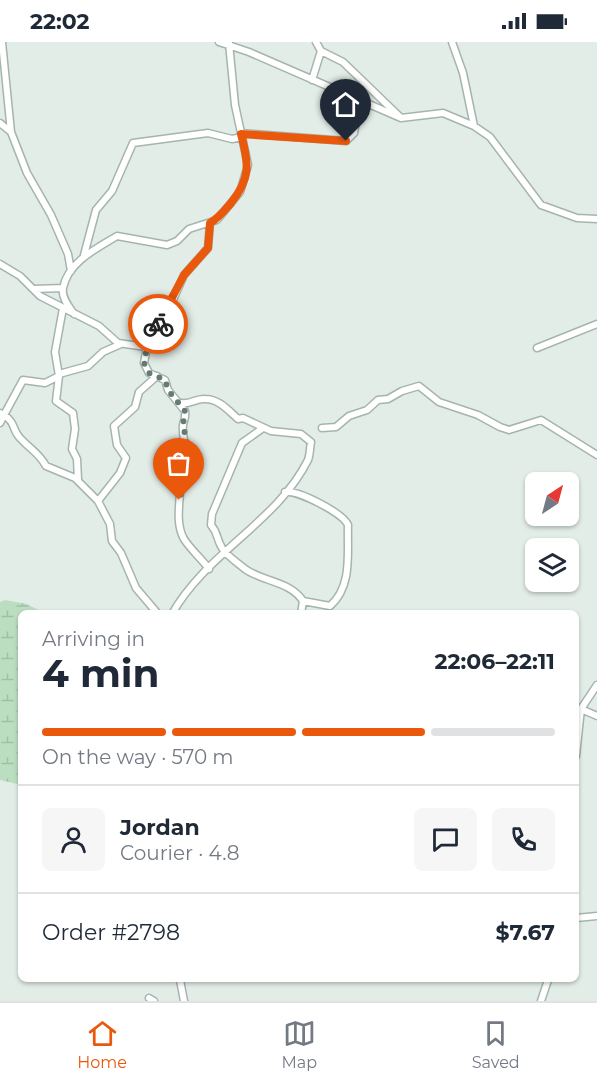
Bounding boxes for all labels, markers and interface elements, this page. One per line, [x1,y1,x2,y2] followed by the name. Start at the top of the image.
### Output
[30,8,90,35] text: 22:02
[320,79,371,141] pin
[329,88,362,121] icon: home
[128,294,188,354] courier
[142,308,175,341] icon: bike
[153,438,204,500] pin
[162,447,195,480] icon: bag
[525,472,579,526] north arrow
[525,472,579,592] map controls
[525,538,579,592] button: layers
[42,627,145,651] text: Arriving in
[435,648,555,675] text: 22:06–22:11
[42,649,160,697] text: 4 min
[42,745,234,769] text: On the way · 570 m
[42,808,105,871] button: person
[414,808,477,871] button: chat
[492,808,555,871] button: phone
[120,814,200,841] text: Jordan
[120,841,239,865] text: Courier · 4.8
[42,919,180,946] text: Order #2798
[496,919,555,946] text: $7.67
[77,1017,127,1072] tab: Home
[282,1017,317,1072] tab: Map
[472,1017,520,1072] tab: Saved

